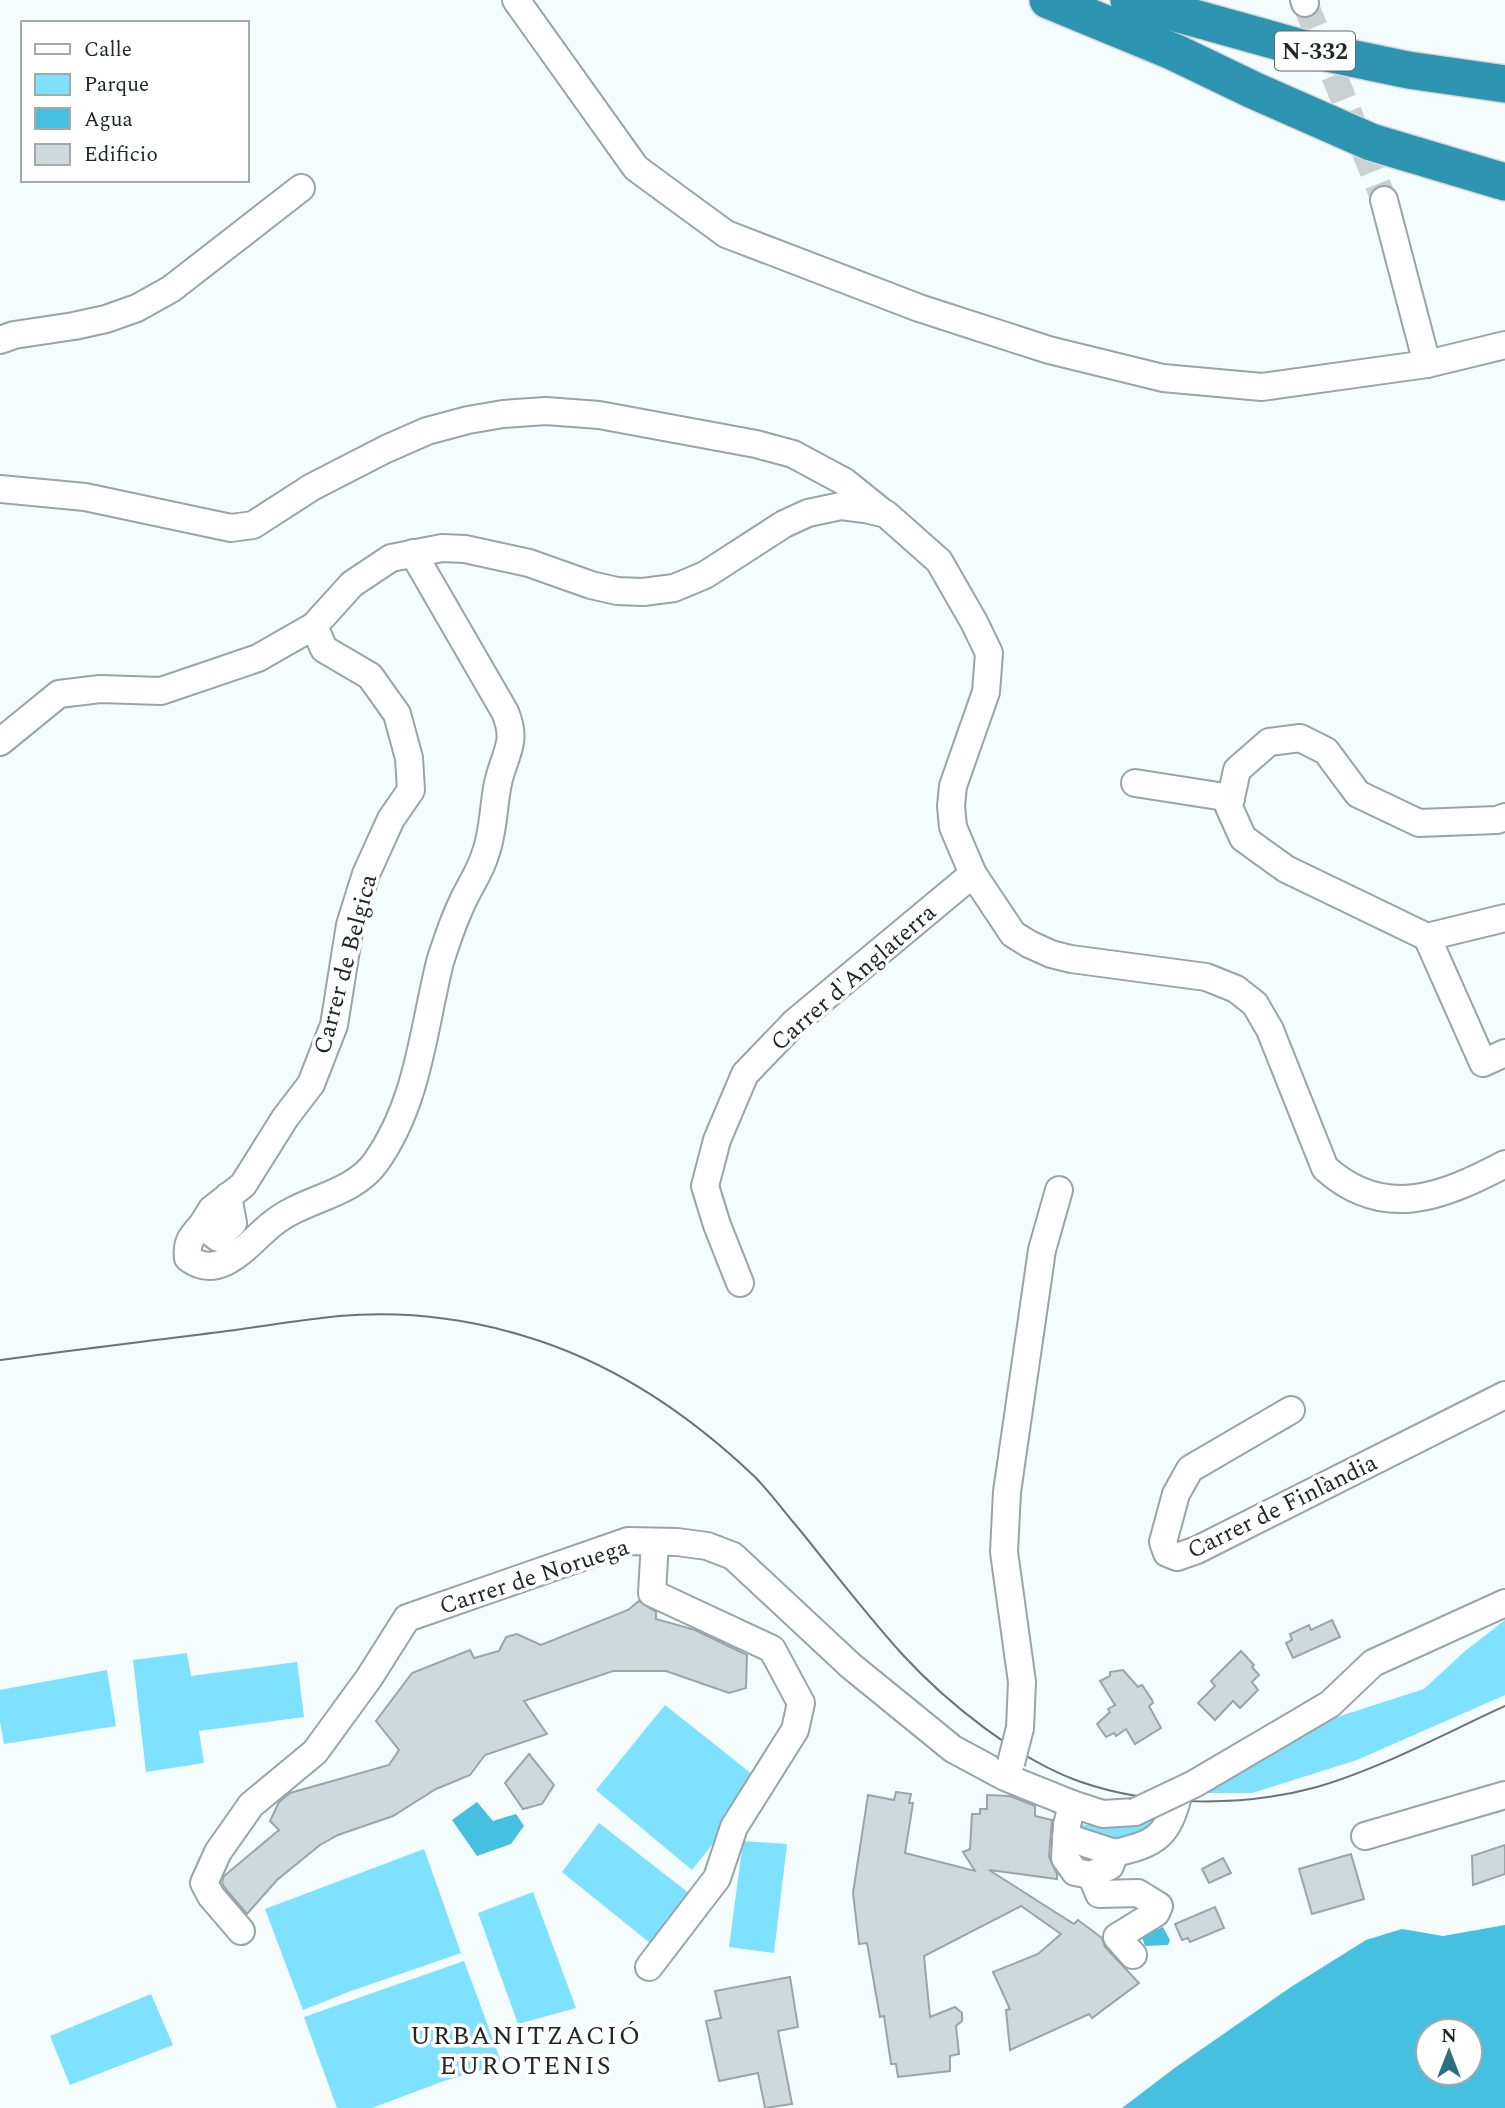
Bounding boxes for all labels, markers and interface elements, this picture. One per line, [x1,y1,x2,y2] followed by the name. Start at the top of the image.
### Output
[21,21,248,182] legend
[1275,32,1355,70] road number: N-332
[84,34,132,66] text: Calle
[84,69,149,101] text: Parque
[84,104,134,136] text: Agua
[84,139,158,171] text: Edificio
[305,870,387,1058] street label: Carrer de Belgica
[763,895,945,1060] street label: Carrer d'Anglaterra
[1181,1445,1384,1569] street label: Carrer de Finlàndia
[435,1529,634,1625] street label: Carrer de Noruega
[410,2016,642,2086] district label: URBANITZACIÓ EUROTENIS
[1414,2017,1484,2087] north arrow
[1441,2022,1457,2051] text: N

